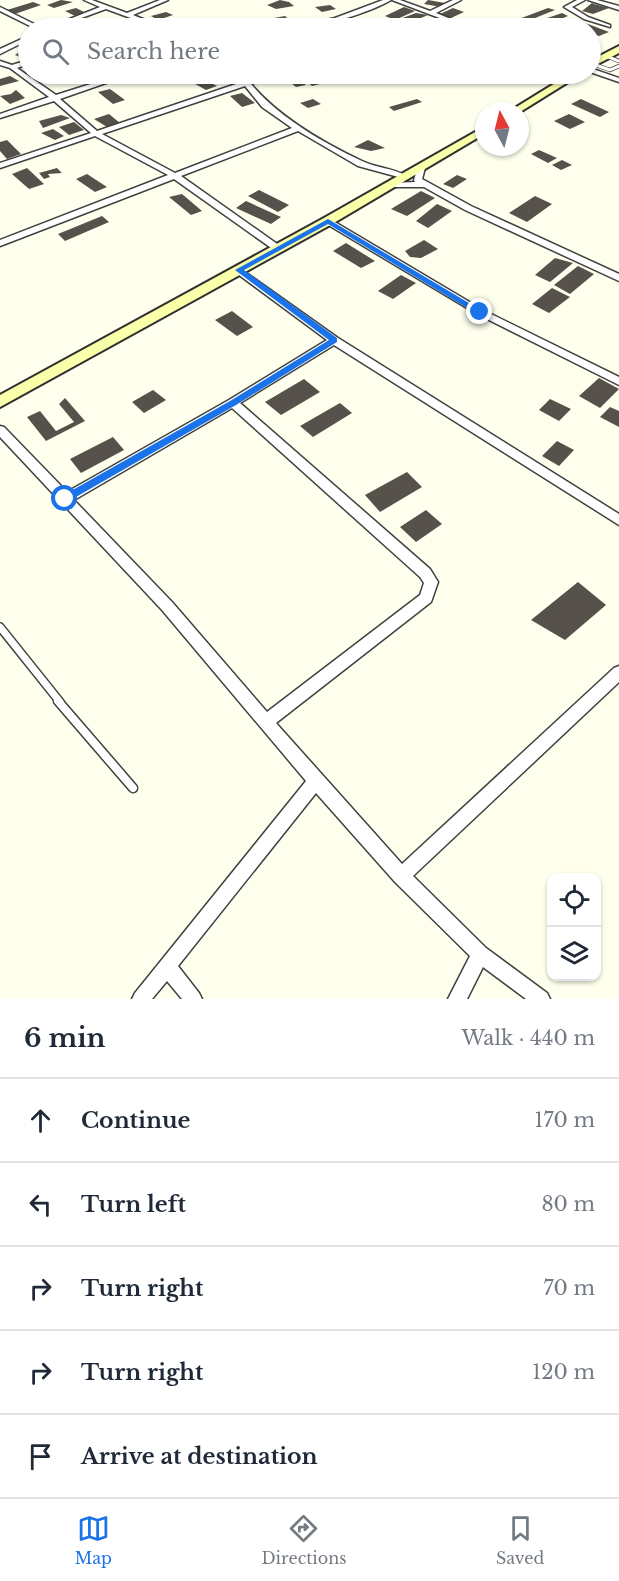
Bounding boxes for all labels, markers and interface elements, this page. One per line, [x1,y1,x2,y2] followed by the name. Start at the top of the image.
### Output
[18,18,601,84] search box
[39,35,72,68] icon: search
[87,38,220,65] text: Search here
[475,102,529,156] north arrow
[466,298,492,324] route end
[51,485,77,511] route start
[547,873,601,981] map controls
[547,873,601,927] button: locate
[547,927,601,981] button: layers
[24,1022,105,1054] text: 6 min
[462,1026,595,1050] text: Walk · 440 m
[24,1104,57,1137] icon: ahead
[81,1107,190,1134] text: Continue
[535,1108,595,1132] text: 170 m
[24,1188,57,1221] icon: left
[81,1191,186,1218] text: Turn left
[541,1192,595,1216] text: 80 m
[24,1272,57,1305] icon: right
[81,1275,203,1302] text: Turn right
[543,1276,595,1300] text: 70 m
[24,1356,57,1389] icon: right
[81,1359,203,1386] text: Turn right
[532,1360,595,1384] text: 120 m
[24,1440,57,1473] icon: arrive
[81,1443,318,1470] text: Arrive at destination
[75,1512,112,1568] tab: Map
[261,1512,346,1568] tab: Directions
[496,1512,544,1568] tab: Saved

